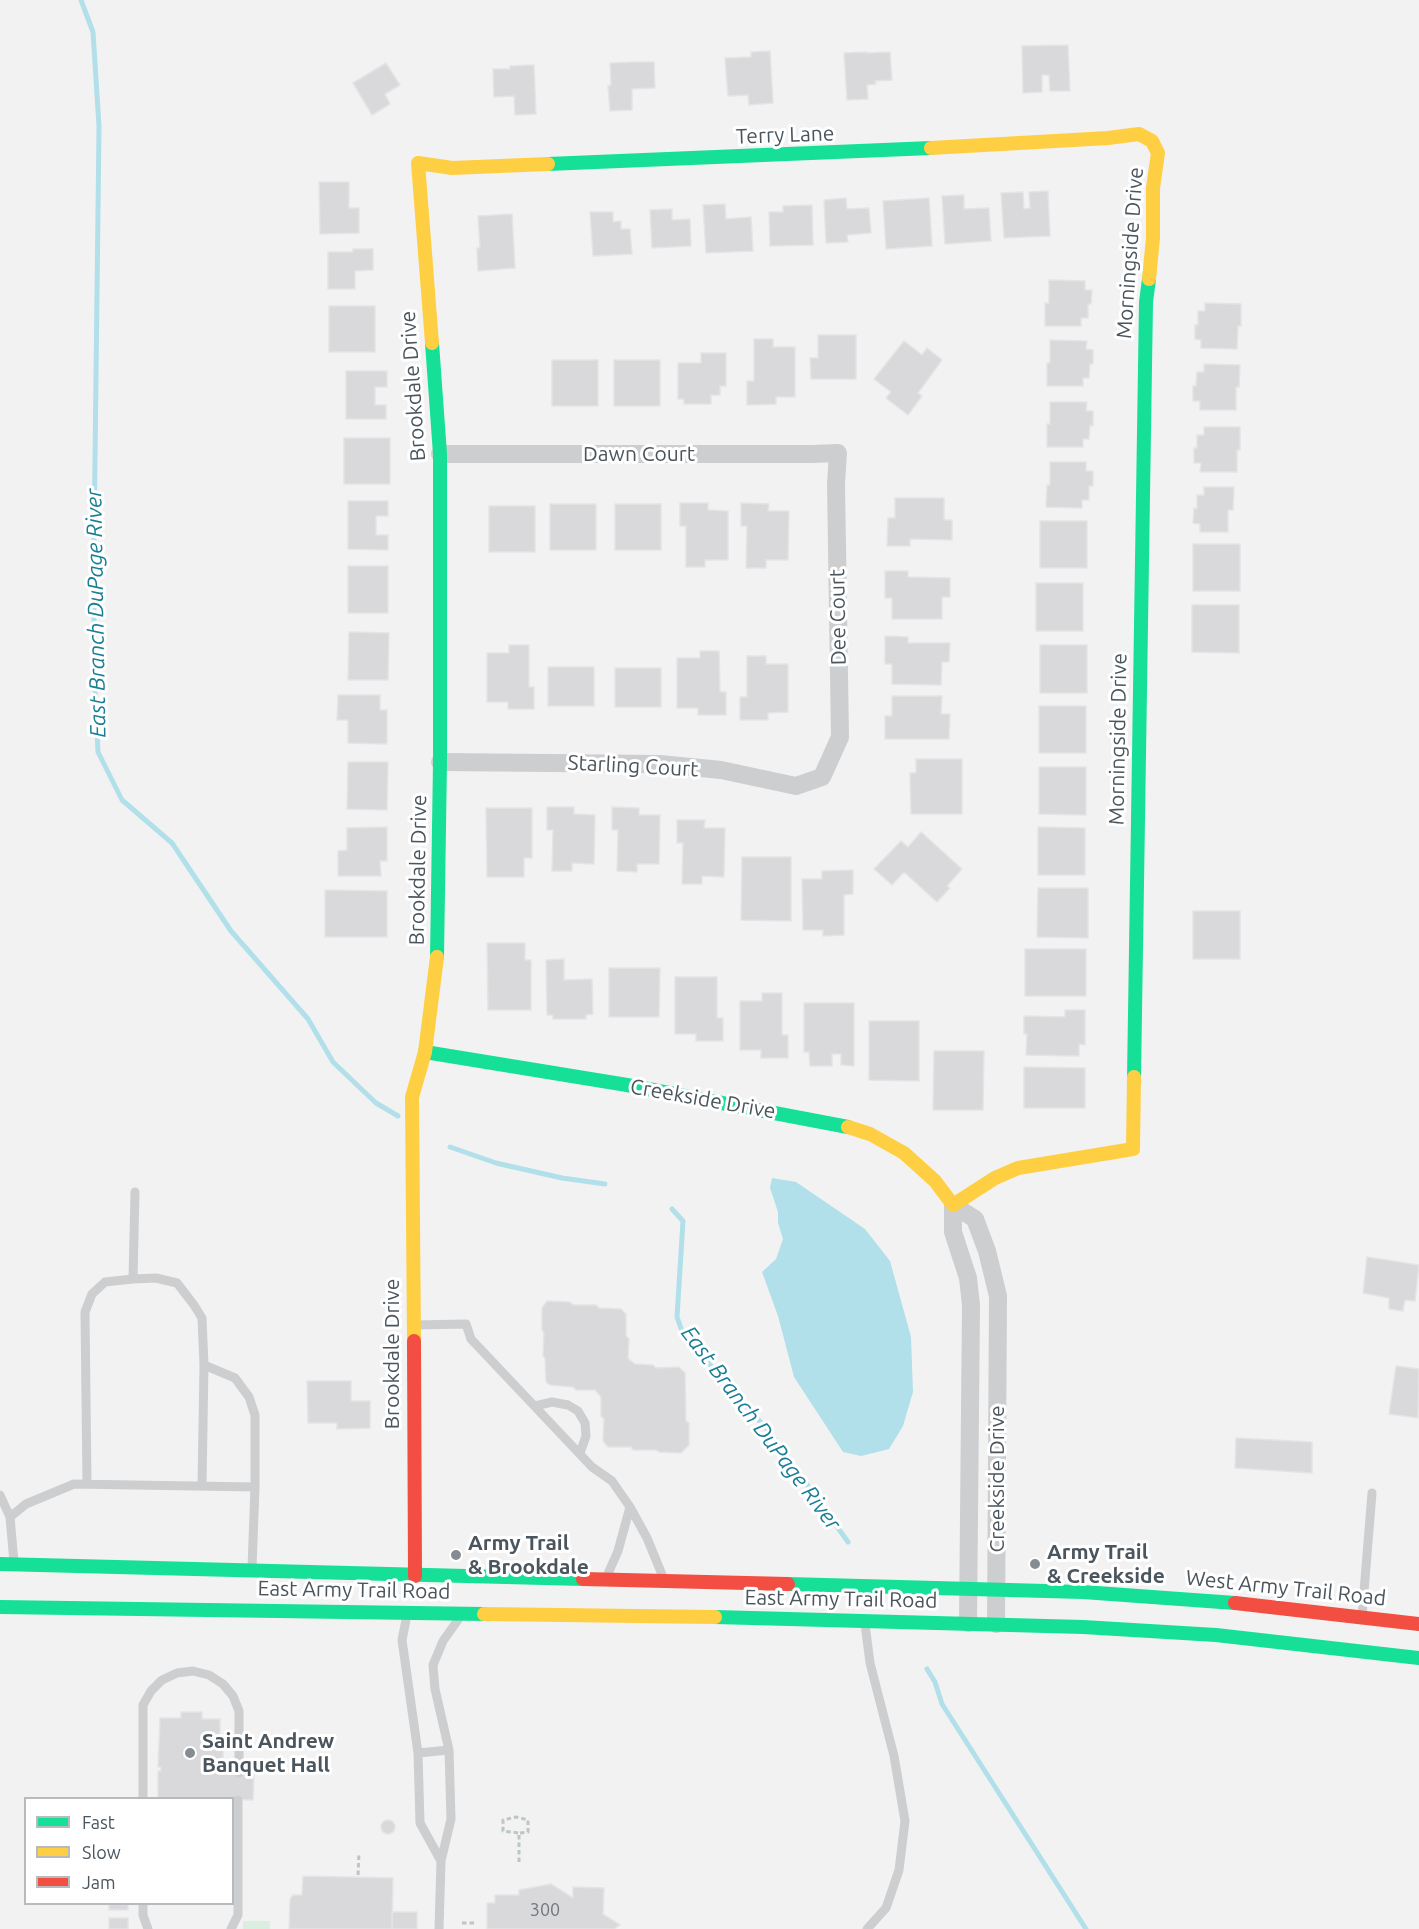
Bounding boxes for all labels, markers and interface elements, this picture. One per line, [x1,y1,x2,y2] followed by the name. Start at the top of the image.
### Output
[735,121,835,149] street label: Terry Lane
[1111,166,1149,340] street label: Morningside Drive
[395,310,431,462] street label: Brookdale Drive
[583,441,695,467] street label: Dawn Court
[81,488,111,738] water label: East Branch DuPage River
[825,569,851,665] street label: Dee Court
[1104,653,1132,825] street label: Morningside Drive
[567,750,699,782] street label: Starling Court
[404,794,432,946] street label: Brookdale Drive
[628,1074,778,1124] street label: Creekside Drive
[379,1279,405,1429] street label: Brookdale Drive
[676,1321,846,1535] water label: East Branch DuPage River
[984,1405,1010,1553] street label: Creekside Drive
[468,1530,589,1580] place label: Army Trail & Brookdale
[1047,1539,1165,1589] place label: Army Trail & Creekside
[449,1548,463,1562] marker: Army Trail & Brookdale
[1028,1557,1042,1571] marker: Army Trail & Creekside
[1185,1565,1387,1611] street label: West Army Trail Road
[257,1576,451,1604] street label: East Army Trail Road
[744,1585,938,1613] street label: East Army Trail Road
[202,1728,334,1778] place label: Saint Andrew Banquet Hall
[183,1746,197,1760] marker: Saint Andrew Banquet Hall
[24,1797,234,1905] legend
[82,1812,115,1832] text: Fast
[82,1842,121,1862] text: Slow
[82,1872,116,1892] text: Jam
[530,1899,560,1921] house number: 300

